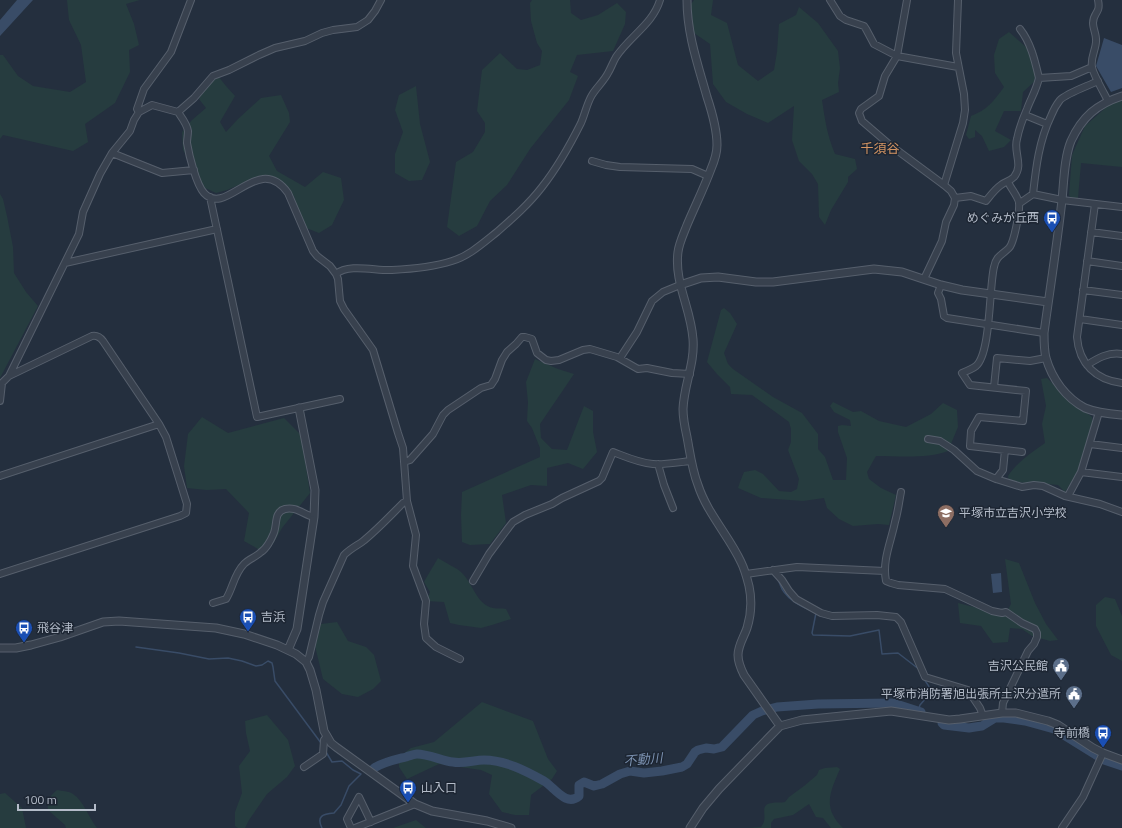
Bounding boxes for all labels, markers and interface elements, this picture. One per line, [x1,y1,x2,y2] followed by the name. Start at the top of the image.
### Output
[860,138,900,158] district label: 千須谷
[967,208,1039,227] place label: めぐみが丘西
[1042,208,1062,233] bus stop icon: めぐみが丘西
[936,503,956,528] school or university icon: 平塚市立吉沢小学校
[959,503,1067,522] place label: 平塚市立吉沢小学校
[238,607,258,632] bus stop icon: 吉浜
[261,607,285,626] place label: 吉浜
[14,618,34,643] bus stop icon: 飛谷津
[37,618,73,637] place label: 飛谷津
[988,656,1048,675] place label: 吉沢公民館
[1051,656,1071,681] public building icon: 吉沢公民館
[881,684,1061,703] place label: 平塚市消防署旭出張所土沢分遣所
[1064,684,1084,709] public building icon: 平塚市消防署旭出張所土沢分遣所
[1054,723,1090,742] place label: 寺前橋
[1093,723,1113,748] bus stop icon: 寺前橋
[623,747,665,771] water label: 不動川
[398,778,418,803] bus stop icon: 山入口
[421,778,457,797] place label: 山入口
[18,786,95,812] scale bar
[24,790,57,809] text: 100 m

